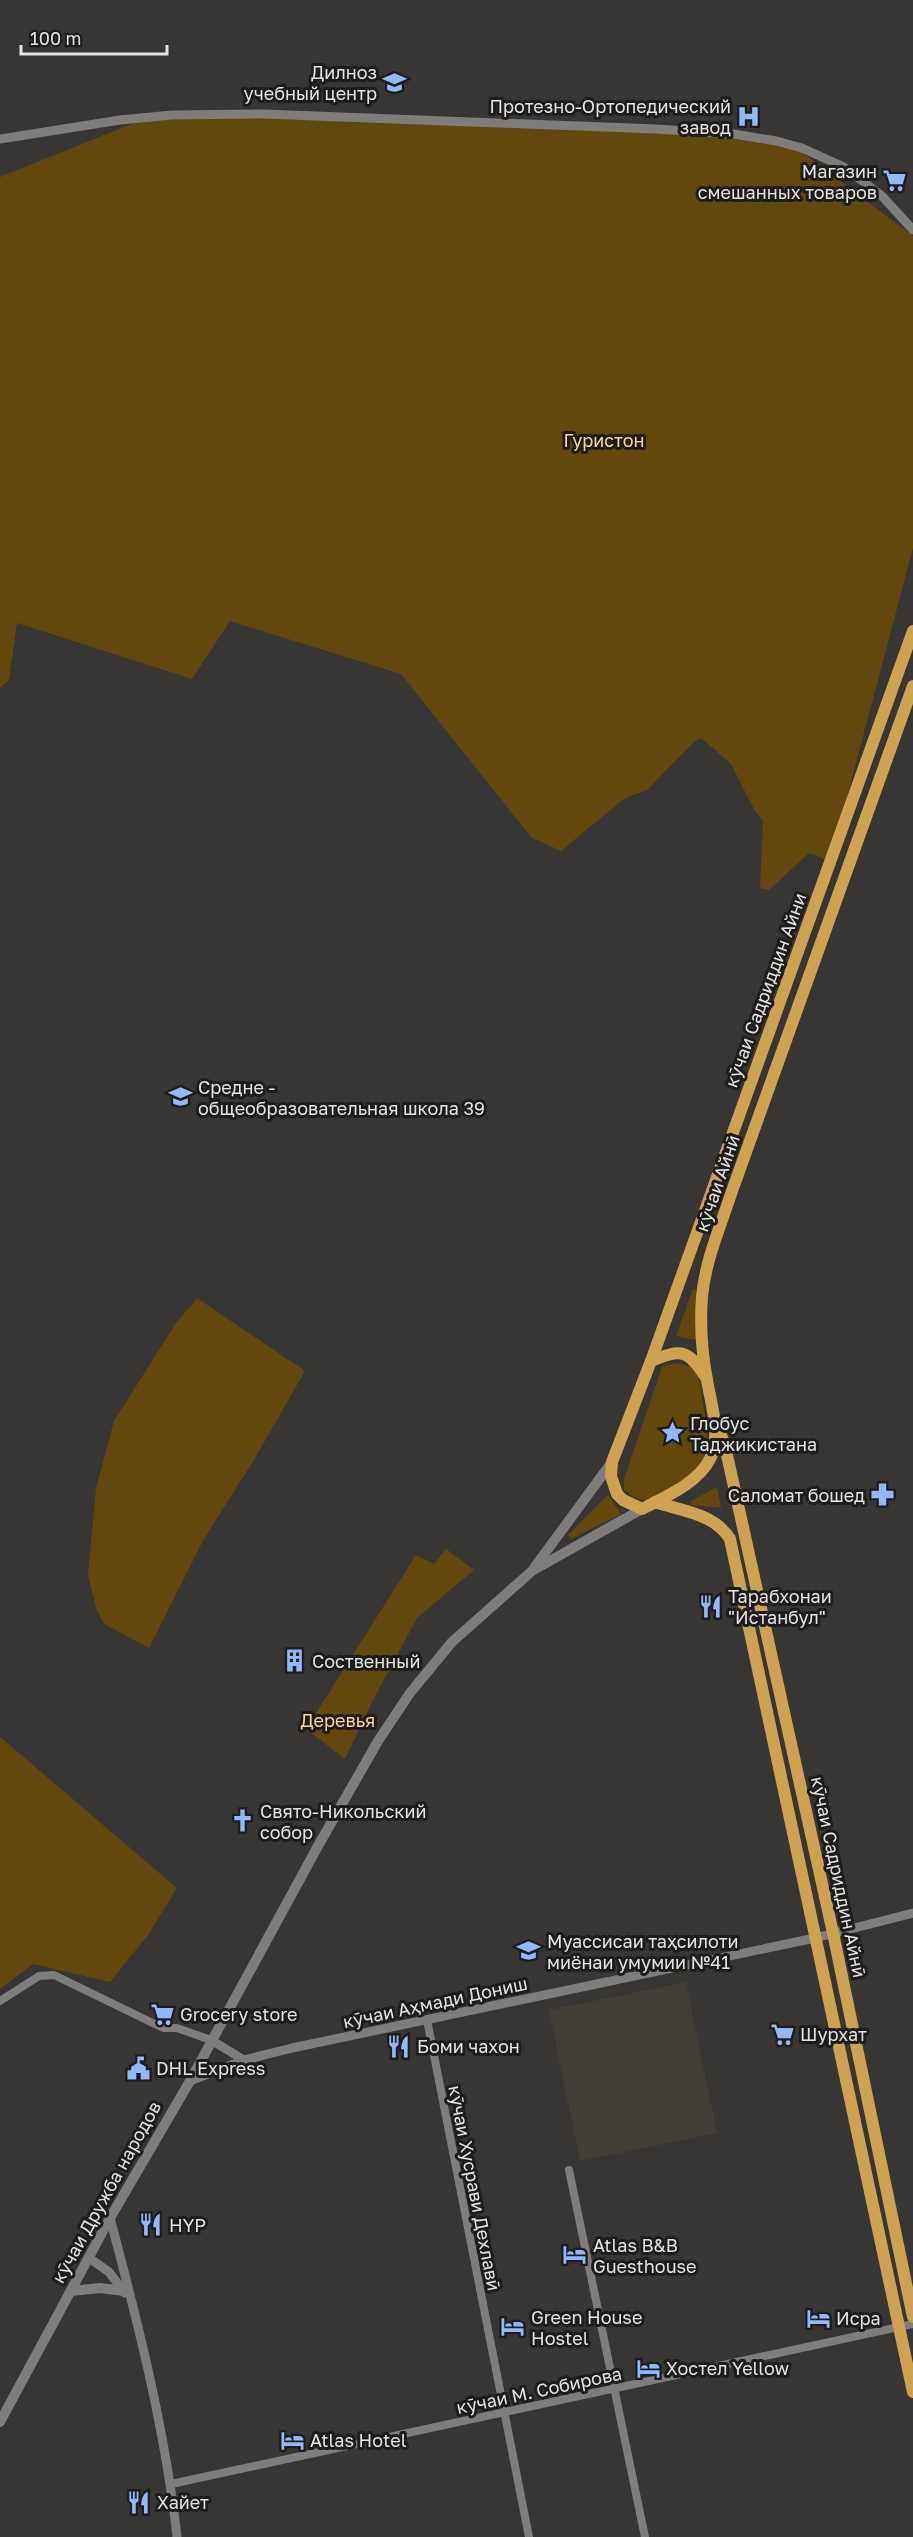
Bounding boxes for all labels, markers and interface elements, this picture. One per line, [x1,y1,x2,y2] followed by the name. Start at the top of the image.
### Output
[21,18,166,56] scale bar
[30,27,81,49] text: 100 m
[244,61,377,104] place label: Дилноз учебный центр
[382,69,408,95] school or university icon: Дилноз учебный центр
[490,95,731,138] place label: Протезно-Ортопедический завод
[736,103,762,129] hospital icon: Протезно-Ортопедический завод
[698,160,877,203] place label: Магазин смешанных товаров
[882,168,908,194] supermarket icon: Магазин смешанных товаров
[564,429,645,451] park label: Гуристон
[720,890,810,1090] street label: кӯчаи Садриддин Айни
[198,1076,485,1119] place label: Средне - общеобразовательная школа 39
[167,1084,193,1110] school or university icon: Средне - общеобразовательная школа 39
[690,1132,744,1234] street label: кӯчаи Айнӣ
[690,1412,817,1455] place label: Глобус Таджикистана
[659,1420,685,1446] place icon: Глобус Таджикистана
[870,1482,896,1508] pharmacy icon: Саломат бошед
[728,1484,865,1506] place label: Саломат бошед
[728,1585,832,1628] place label: Тарабхонаи "Истанбул"
[697,1593,723,1619] restaurant icon: Тарабхонаи "Истанбул"
[281,1648,307,1674] building icon: Соственный
[312,1650,420,1672] place label: Соственный
[301,1709,375,1731] park label: Деревья
[807,1774,871,1980] street label: кӯчаи Садриддин Айнӣ
[260,1800,427,1843] place label: Свято-Никольский собор
[229,1808,255,1834] church icon: Свято-Никольский собор
[547,1930,738,1973] place label: Муассисаи таҳсилоти миёнаи умумии №41
[516,1938,542,1964] school or university icon: Муассисаи таҳсилоти миёнаи умумии №41
[341,1972,529,2032] street label: кӯчаи Аҳмади Дониш
[149,2001,175,2027] supermarket icon: Grocery store
[180,2003,298,2025] place label: Grocery store
[769,2021,795,2047] supermarket icon: Шурхат
[800,2023,867,2045] place label: Шурхат
[386,2033,412,2059] restaurant icon: Боми чахон
[417,2035,520,2057] place label: Боми чахон
[125,2055,151,2081] public building icon: DHL Express
[156,2057,265,2079] place label: DHL Express
[444,2083,506,2293] street label: кӯчаи Хусрави Дехлавӣ
[47,2097,165,2287] street label: кӯчаи Дружба народов
[138,2212,164,2238] restaurant icon: HYP
[169,2214,206,2236] place label: HYP
[593,2234,697,2277] place label: Atlas B&B Guesthouse
[562,2242,588,2268] hotel icon: Atlas B&B Guesthouse
[805,2305,831,2331] hotel icon: Исра
[531,2306,642,2349] place label: Green House Hostel
[836,2307,881,2329] place label: Исра
[500,2314,526,2340] hotel icon: Green House Hostel
[635,2355,661,2381] hotel icon: Хостел Yellow
[666,2357,790,2379] place label: Хостел Yellow
[454,2362,624,2418] street label: кӯчаи М. Собирова
[279,2427,305,2453] hotel icon: Atlas Hotel
[310,2429,407,2451] place label: Atlas Hotel
[126,2489,152,2515] restaurant icon: Хайет
[157,2491,209,2513] place label: Хайет

